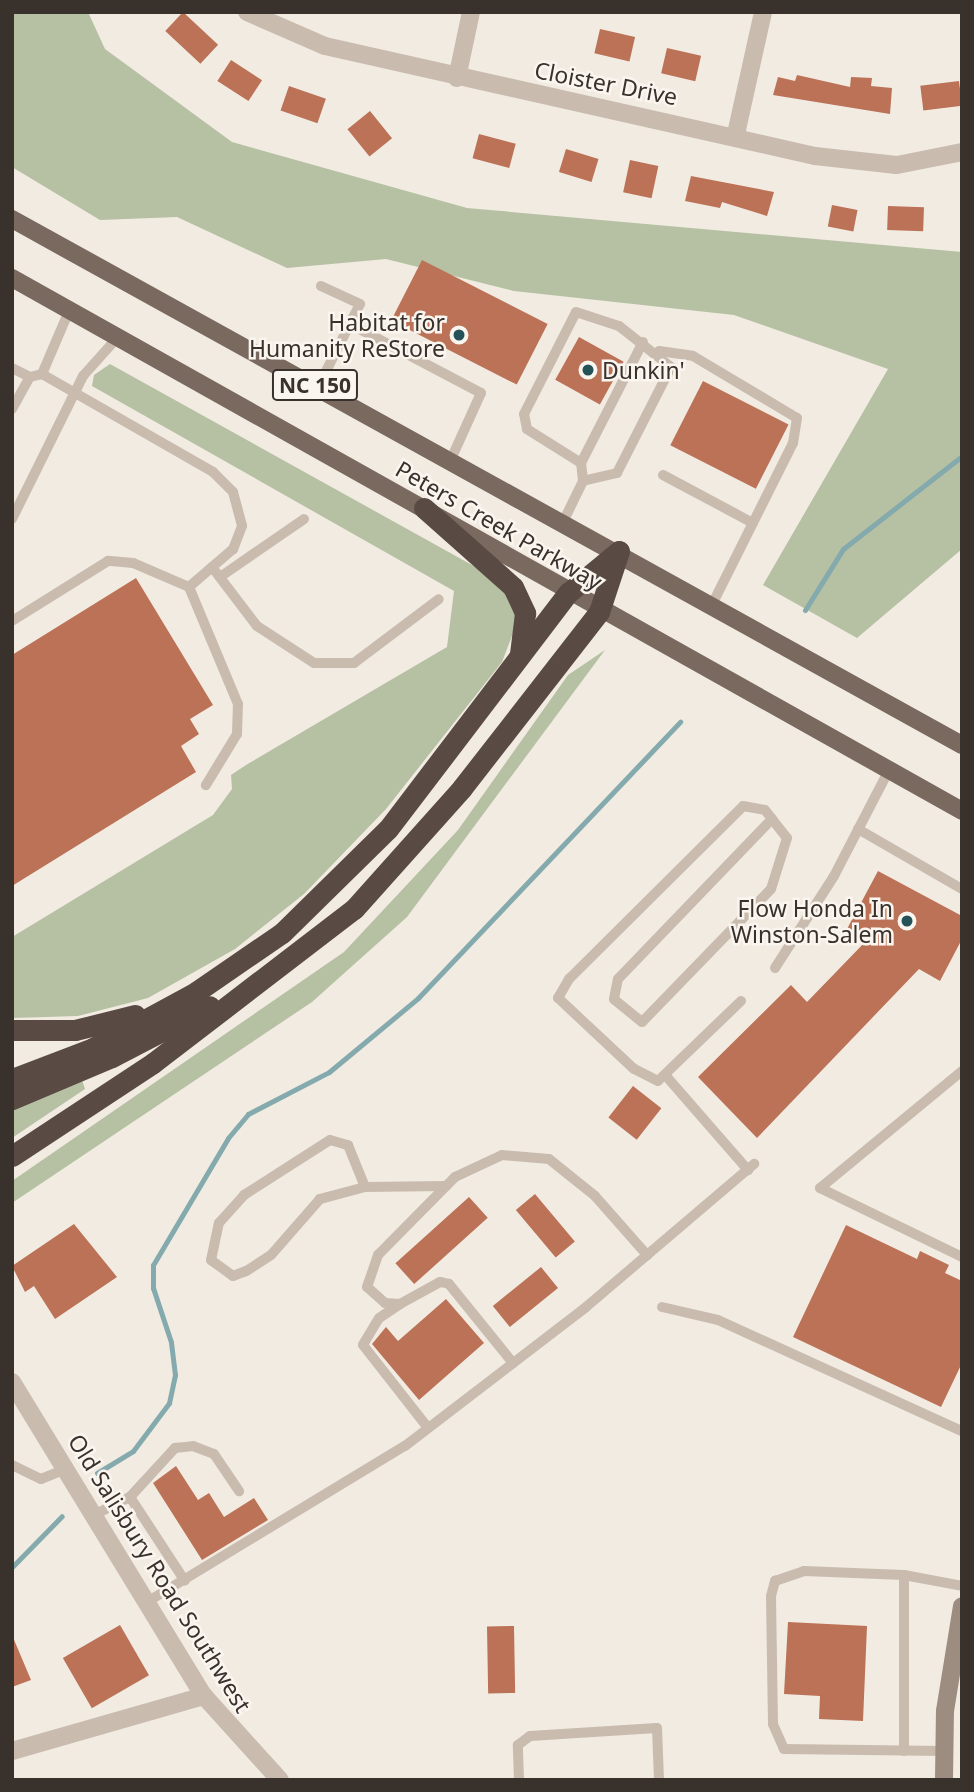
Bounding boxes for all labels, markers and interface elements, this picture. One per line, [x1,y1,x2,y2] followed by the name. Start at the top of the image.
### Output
[532,56,680,110] street label: Cloister Drive
[249,308,445,362] place label: Habitat for Humanity ReStore
[451,327,467,343] marker: Habitat for Humanity ReStore
[602,356,685,384] place label: Dunkin'
[580,362,596,378] marker: Dunkin'
[271,368,359,402] road number: NC 150
[391,455,607,595] street label: Peters Creek Parkway
[731,894,893,948] place label: Flow Honda In Winston-Salem
[899,913,915,929] marker: Flow Honda In Winston-Salem
[63,1429,257,1717] street label: Old Salisbury Road Southwest

